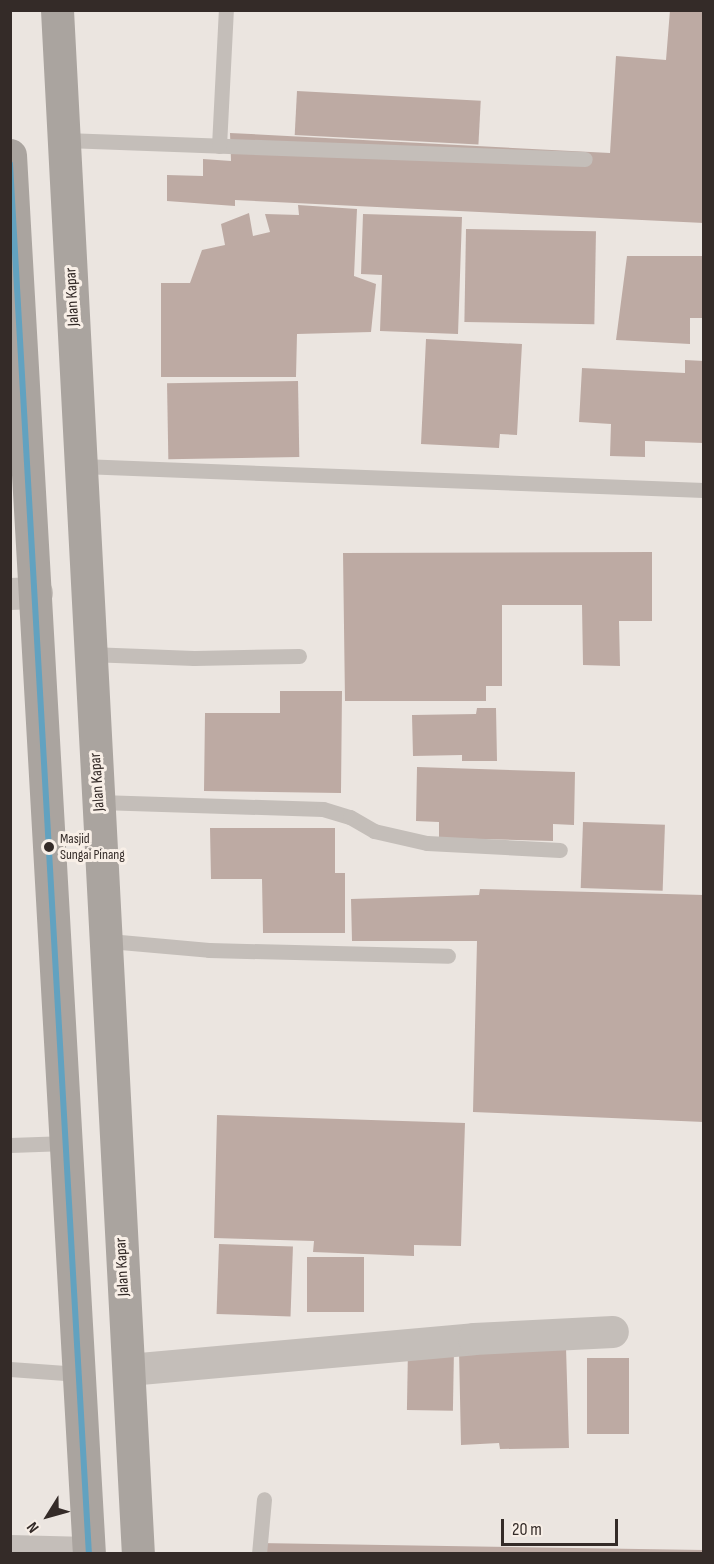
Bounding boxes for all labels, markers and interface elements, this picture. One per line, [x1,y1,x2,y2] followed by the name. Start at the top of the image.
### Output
[62,267,84,327] street label: Jalan Kapar
[86,752,110,812] street label: Jalan Kapar
[60,831,125,864] place label: Masjid Sungai Pinang
[43,841,55,853] marker: Masjid Sungai Pinang
[112,1237,134,1297] street label: Jalan Kapar
[18,1486,78,1546] north arrow
[504,1507,621,1545] scale bar
[23,1518,43,1536] text: N
[512,1519,542,1540] text: 20 m

